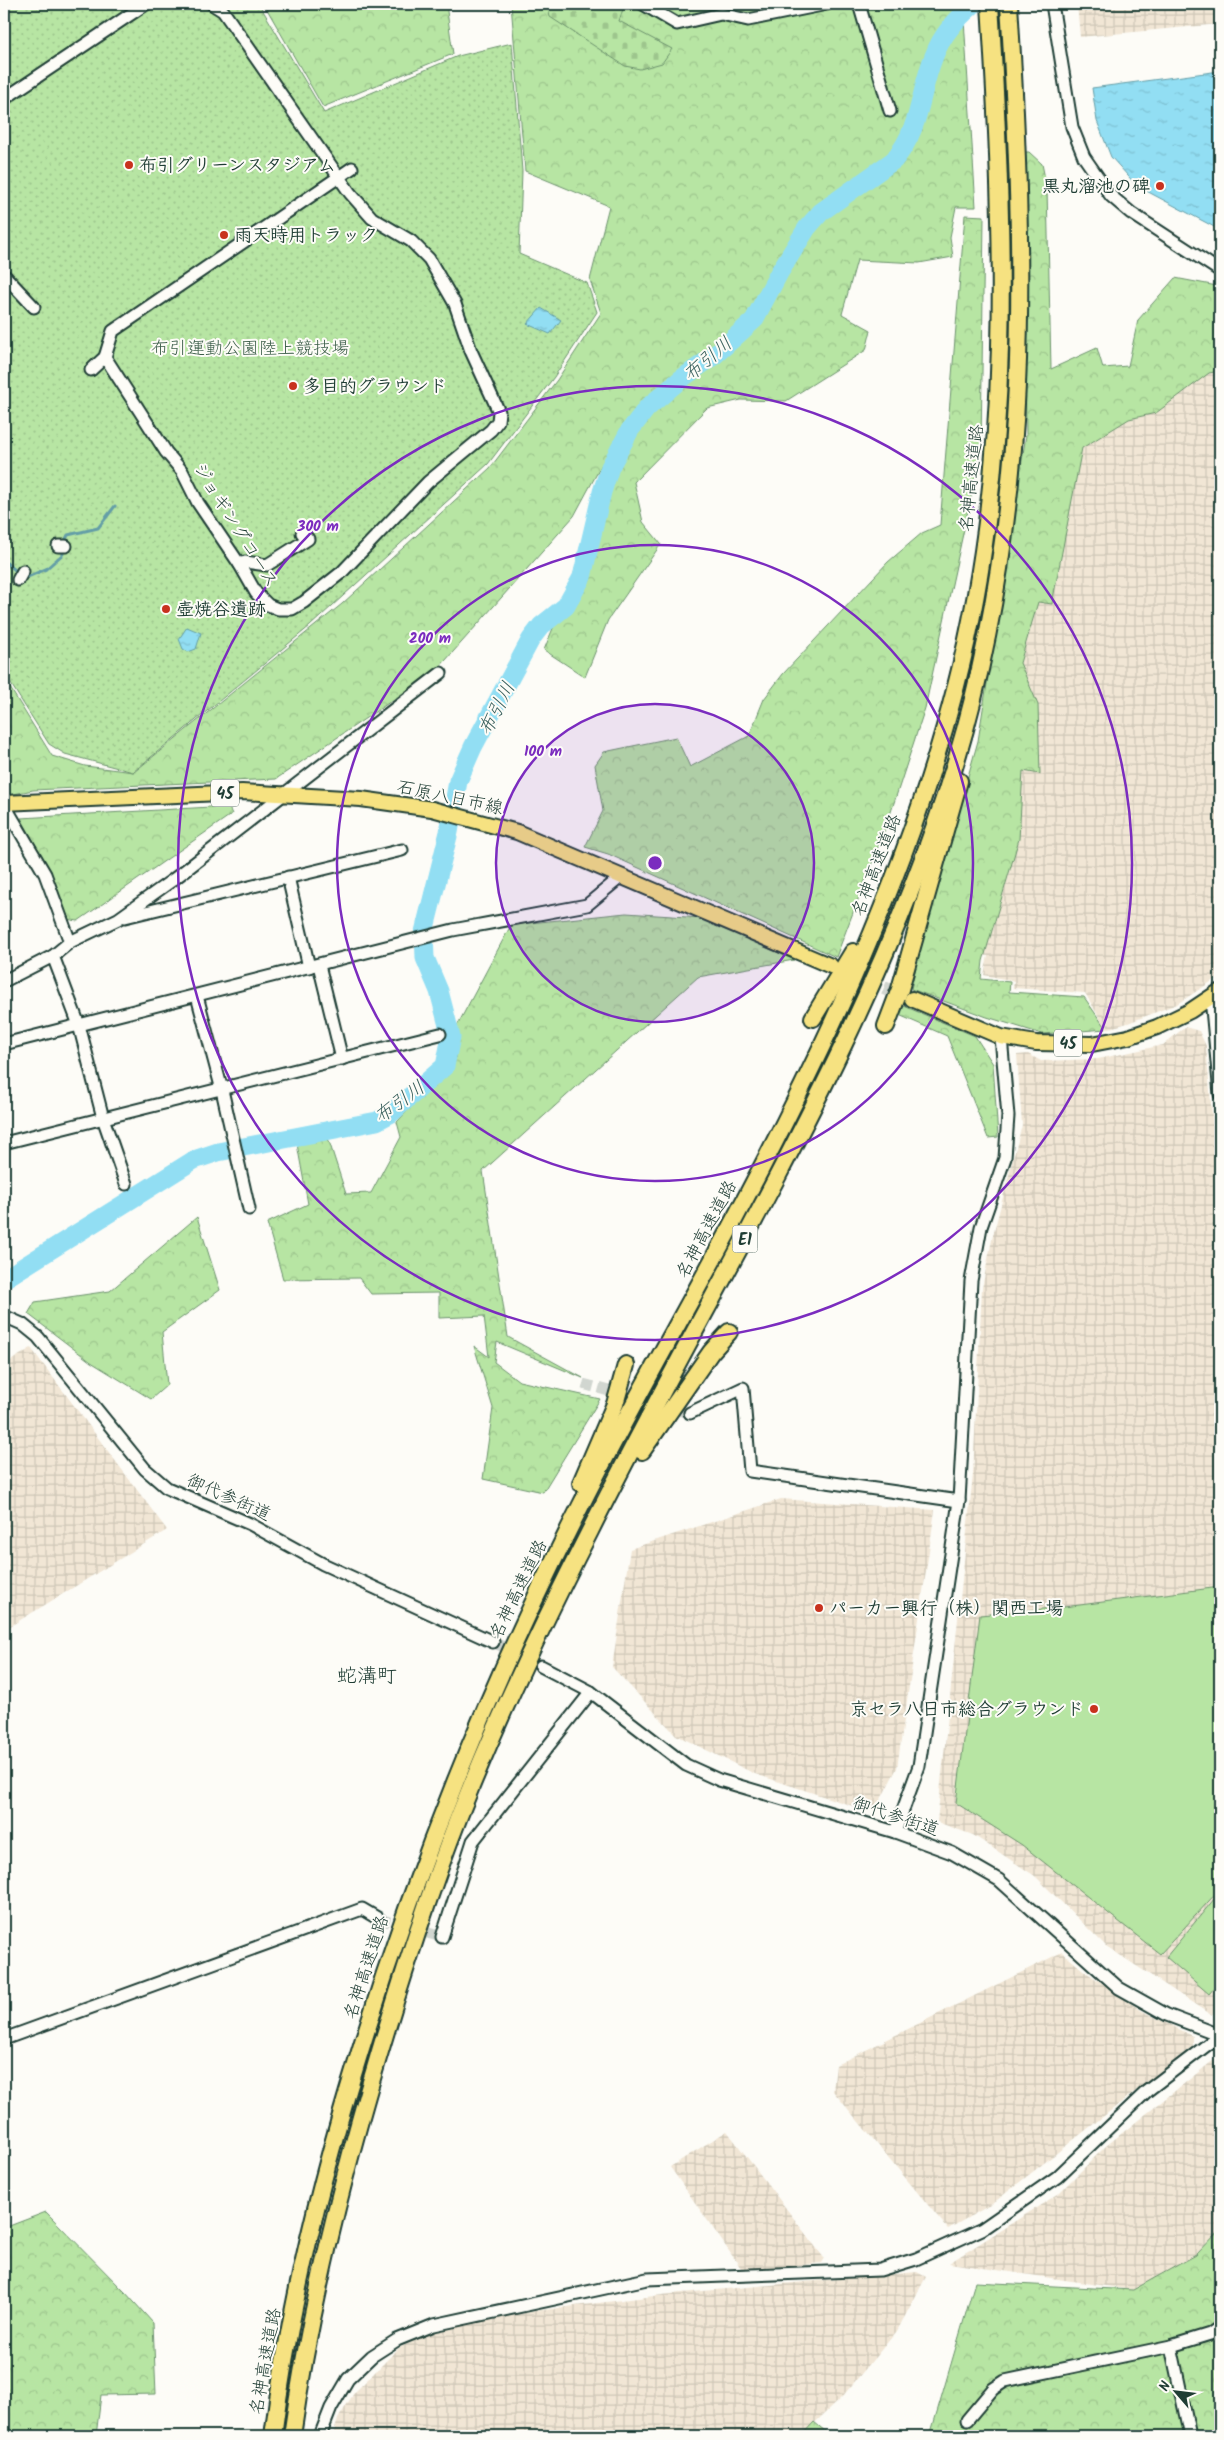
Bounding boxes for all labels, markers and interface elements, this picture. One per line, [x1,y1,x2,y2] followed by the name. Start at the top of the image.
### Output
[139,152,336,181] place label: 布引グリーンスタジアム
[123,159,135,171] marker: 布引グリーンスタジアム
[1042,173,1150,202] place label: 黒丸溜池の碑
[1154,180,1166,192] marker: 黒丸溜池の碑
[234,222,378,251] place label: 雨天時用トラック
[218,229,230,241] marker: 雨天時用トラック
[677,330,740,389] water label: 布引川
[151,335,349,364] park label: 布引運動公園陸上競技場
[303,373,447,402] place label: 多目的グラウンド
[287,380,299,392] marker: 多目的グラウンド
[952,423,993,533] street label: 名神高速道路
[185,458,285,594] street label: ジョギングコース
[296,515,339,539] text: 300 m
[176,596,266,625] place label: 壺焼谷遺跡
[160,603,172,615] marker: 壺焼谷遺跡
[409,627,451,651] text: 200 m
[471,677,524,741] water label: 布引川
[524,740,562,764] text: 100 m
[394,773,506,824] street label: 石原八日市線
[211,780,239,806] road number: 45
[845,810,910,921] street label: 名神高速道路
[646,854,664,872] centre of rings
[1054,1030,1082,1056] road number: 45
[368,1074,432,1132] water label: 布引川
[669,1175,745,1284] street label: 名神高速道路
[732,1226,758,1252] road number: E1
[181,1467,275,1530] street label: 御代参街道
[483,1535,556,1645] street label: 名神高速道路
[829,1595,1063,1624] place label: パーカー興行（株）関西工場
[813,1602,825,1614] marker: パーカー興行（株）関西工場
[337,1661,397,1693] district label: 蛇溝町
[850,1696,1084,1725] place label: 京セラ八日市総合グラウンド
[1088,1703,1100,1715] marker: 京セラ八日市総合グラウンド
[848,1790,943,1845] street label: 御代参街道
[337,1912,398,2023] street label: 名神高速道路
[243,2306,290,2417] street label: 名神高速道路
[1152,2368,1202,2418] north arrow
[1154,2377,1177,2395] text: N

